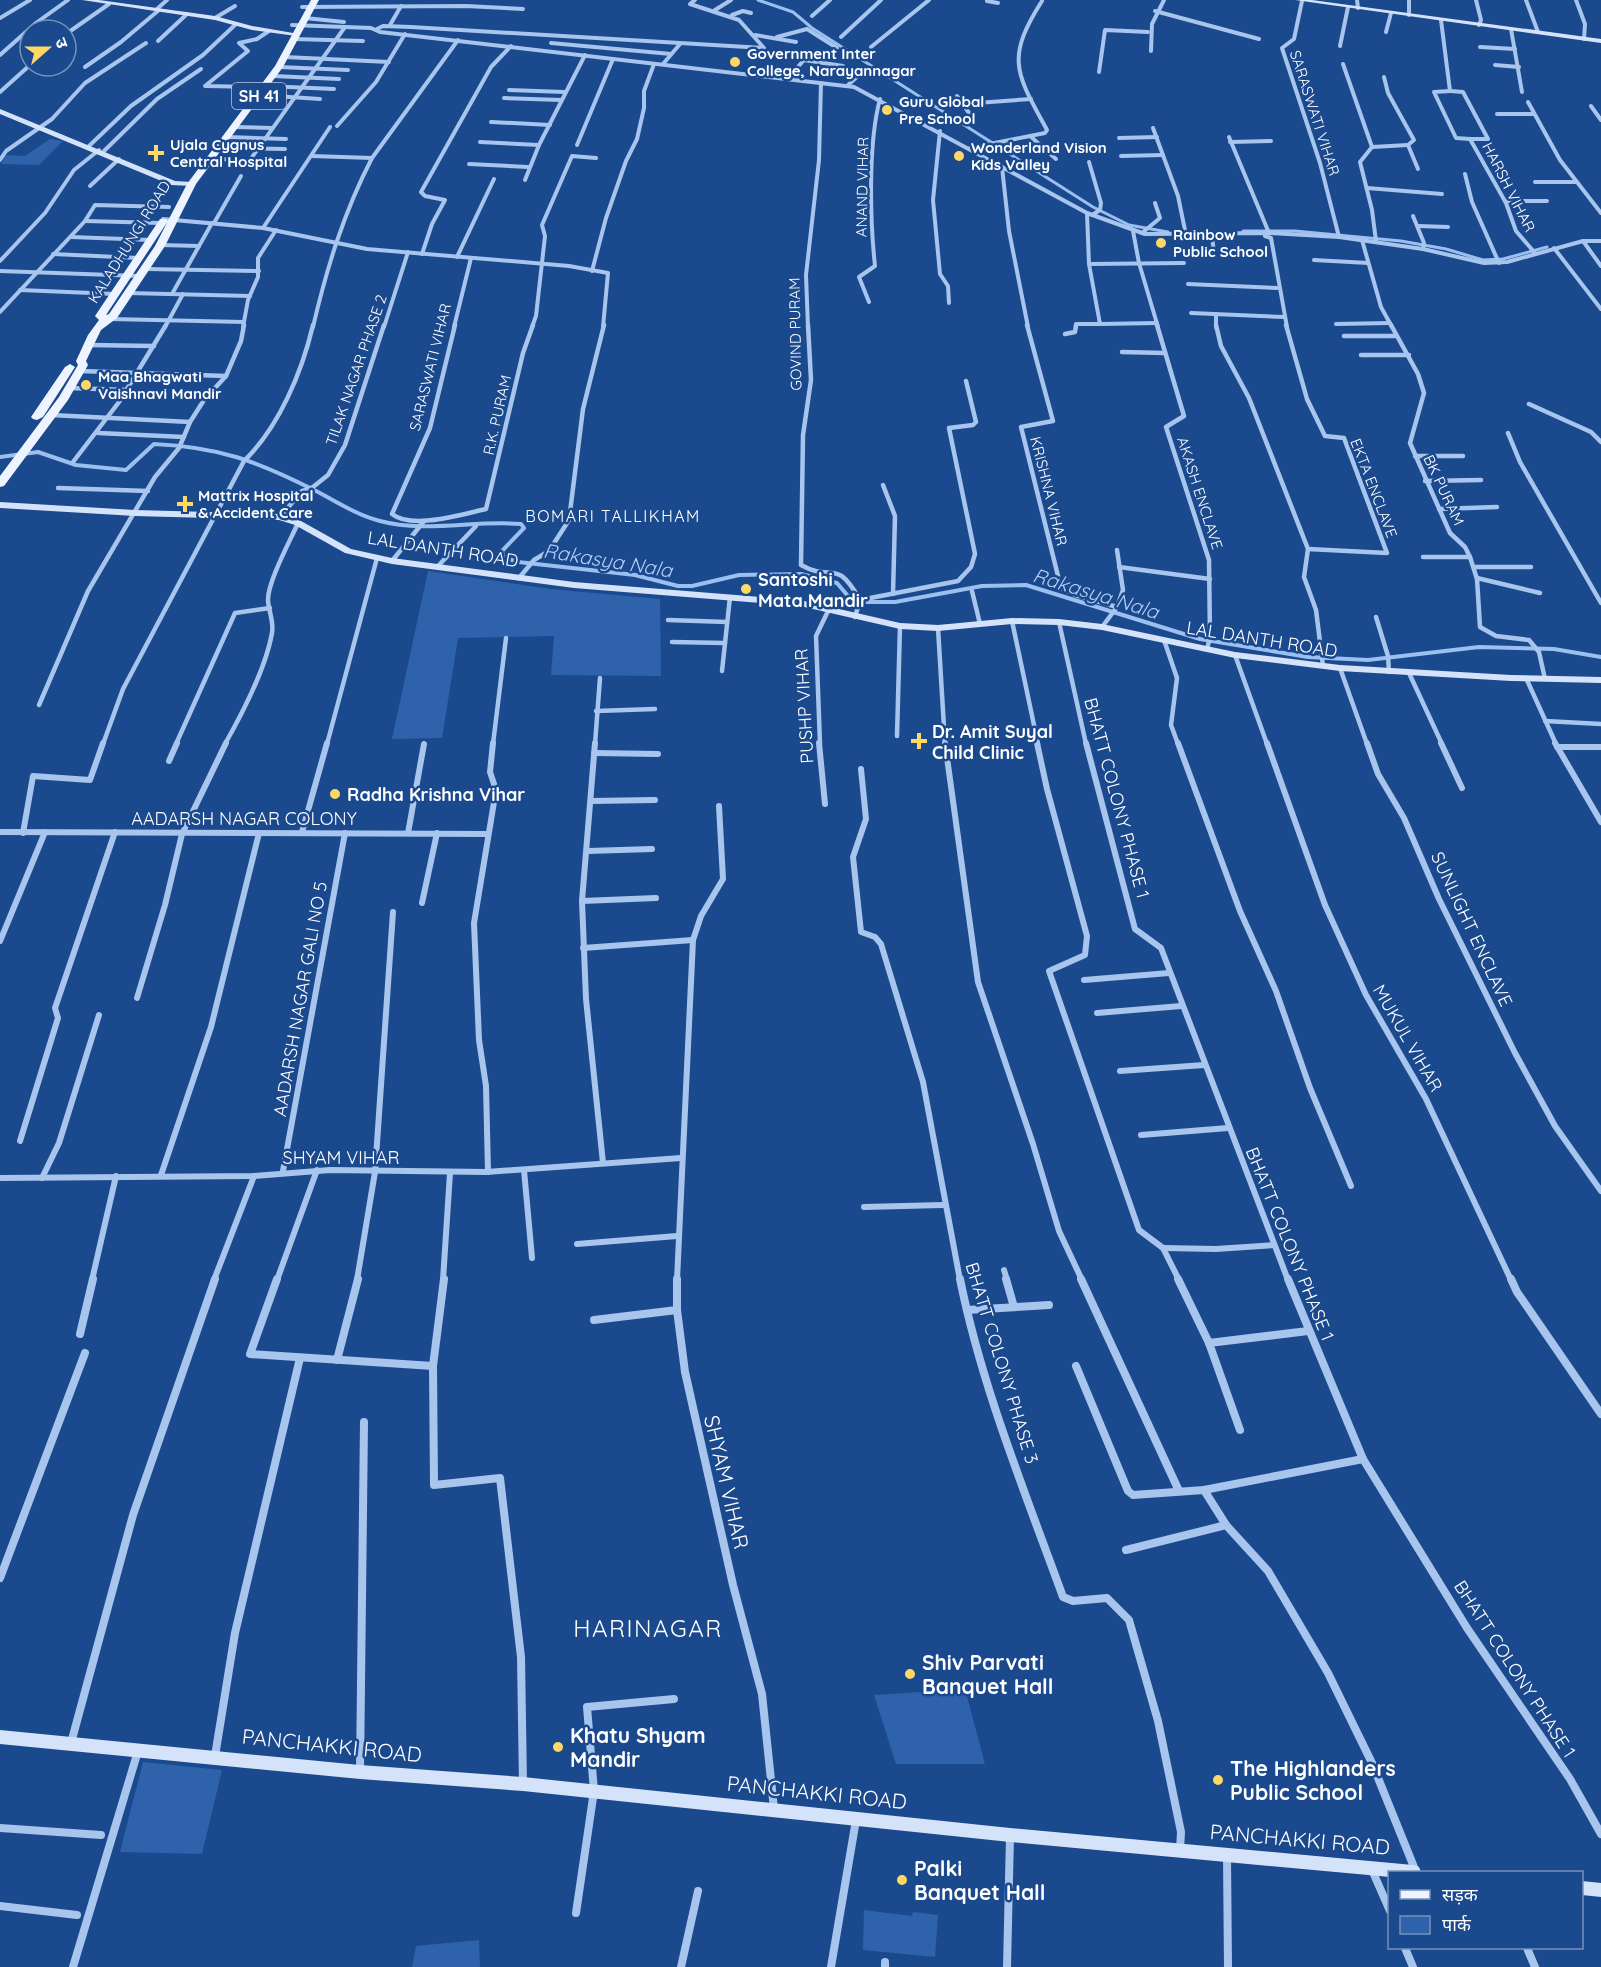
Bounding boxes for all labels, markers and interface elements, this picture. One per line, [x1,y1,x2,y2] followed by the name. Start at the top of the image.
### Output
[18,18,78,78] north arrow
[51,35,73,51] text: उ
[747,44,917,80] place label: Government Inter College, Narayannagar
[1286,48,1344,178] street label: SARASWATI VIHAR
[728,55,742,69] marker: Government Inter College, Narayannagar
[232,83,286,109] road number: SH 41
[899,92,984,128] place label: Guru Global Pre School
[880,103,894,117] marker: Guru Global Pre School
[170,135,287,171] place label: Ujala Cygnus Central Hospital
[852,137,872,237] street label: ANAND VIHAR
[971,138,1107,174] place label: Wonderland Vision Kids Valley
[1478,139,1540,235] street label: HARSH VIHAR
[147,144,165,162] marker: Ujala Cygnus Central Hospital
[952,149,966,163] marker: Wonderland Vision Kids Valley
[84,177,174,307] street label: KALADHUNGI ROAD
[1173,225,1268,261] place label: Rainbow Public School
[1154,236,1168,250] marker: Rainbow Public School
[785,277,805,391] street label: GOVIND PURAM
[321,292,391,448] street label: TILAK NAGAR PHASE 2
[405,301,455,433] street label: SARASWATI VIHAR
[98,367,222,403] place label: Maa Bhagwati Vaishnavi Mandir
[479,373,515,457] street label: R.K. PURAM
[79,378,93,392] marker: Maa Bhagwati Vaishnavi Mandir
[1026,434,1072,548] street label: KRISHNA VIHAR
[1173,434,1227,552] street label: AKASH ENCLAVE
[1346,436,1402,540] street label: EKTA ENCLAVE
[1419,452,1469,528] street label: BK PURAM
[198,486,313,522] place label: Mattrix Hospital & Accident Care
[176,495,194,513] marker: Mattrix Hospital & Accident Care
[525,506,701,526] district label: BOMARI TALLIKHAM
[366,526,520,572] street label: LAL DANTH ROAD
[542,537,676,583] water label: Rakasya Nala
[1030,562,1164,625] water label: Rakasya Nala
[758,568,868,612] place label: Santoshi Mata Mandir
[739,582,753,596] marker: Santoshi Mata Mandir
[1185,616,1339,662] street label: LAL DANTH ROAD
[789,648,819,764] street label: PUSHP VIHAR
[1079,695,1155,901] street label: BHATT COLONY PHASE 1
[932,720,1053,764] place label: Dr. Amit Suyal Child Clinic
[910,732,928,750] marker: Dr. Amit Suyal Child Clinic
[347,783,525,806] place label: Radha Krishna Vihar
[328,787,342,801] marker: Radha Krishna Vihar
[131,807,357,830] street label: AADARSH NAGAR COLONY
[1426,848,1518,1010] street label: SUNLIGHT ENCLAVE
[268,880,332,1118] street label: AADARSH NAGAR GALI NO 5
[1368,980,1448,1096] street label: MUKUL VIHAR
[1241,1144,1339,1344] street label: BHATT COLONY PHASE 1
[283,1146,399,1169] street label: SHYAM VIHAR
[960,1259,1044,1467] street label: BHATT COLONY PHASE 3
[699,1413,755,1551] street label: SHYAM VIHAR
[1449,1576,1581,1762] street label: BHATT COLONY PHASE 1
[573,1613,723,1643] district label: HARINAGAR
[922,1649,1053,1699] place label: Shiv Parvati Banquet Hall
[903,1667,917,1681] marker: Shiv Parvati Banquet Hall
[570,1722,706,1772] place label: Khatu Shyam Mandir
[241,1723,423,1767] street label: PANCHAKKI ROAD
[551,1740,565,1754] marker: Khatu Shyam Mandir
[1230,1755,1396,1805] place label: The Highlanders Public School
[726,1770,908,1814] street label: PANCHAKKI ROAD
[1211,1773,1225,1787] marker: The Highlanders Public School
[1209,1818,1391,1860] street label: PANCHAKKI ROAD
[914,1855,1045,1905] place label: Palki Banquet Hall
[1388,1871,1583,1949] legend
[895,1873,909,1887] marker: Palki Banquet Hall
[1442,1883,1479,1906] text: सड़क
[1442,1913,1472,1936] text: पार्क

